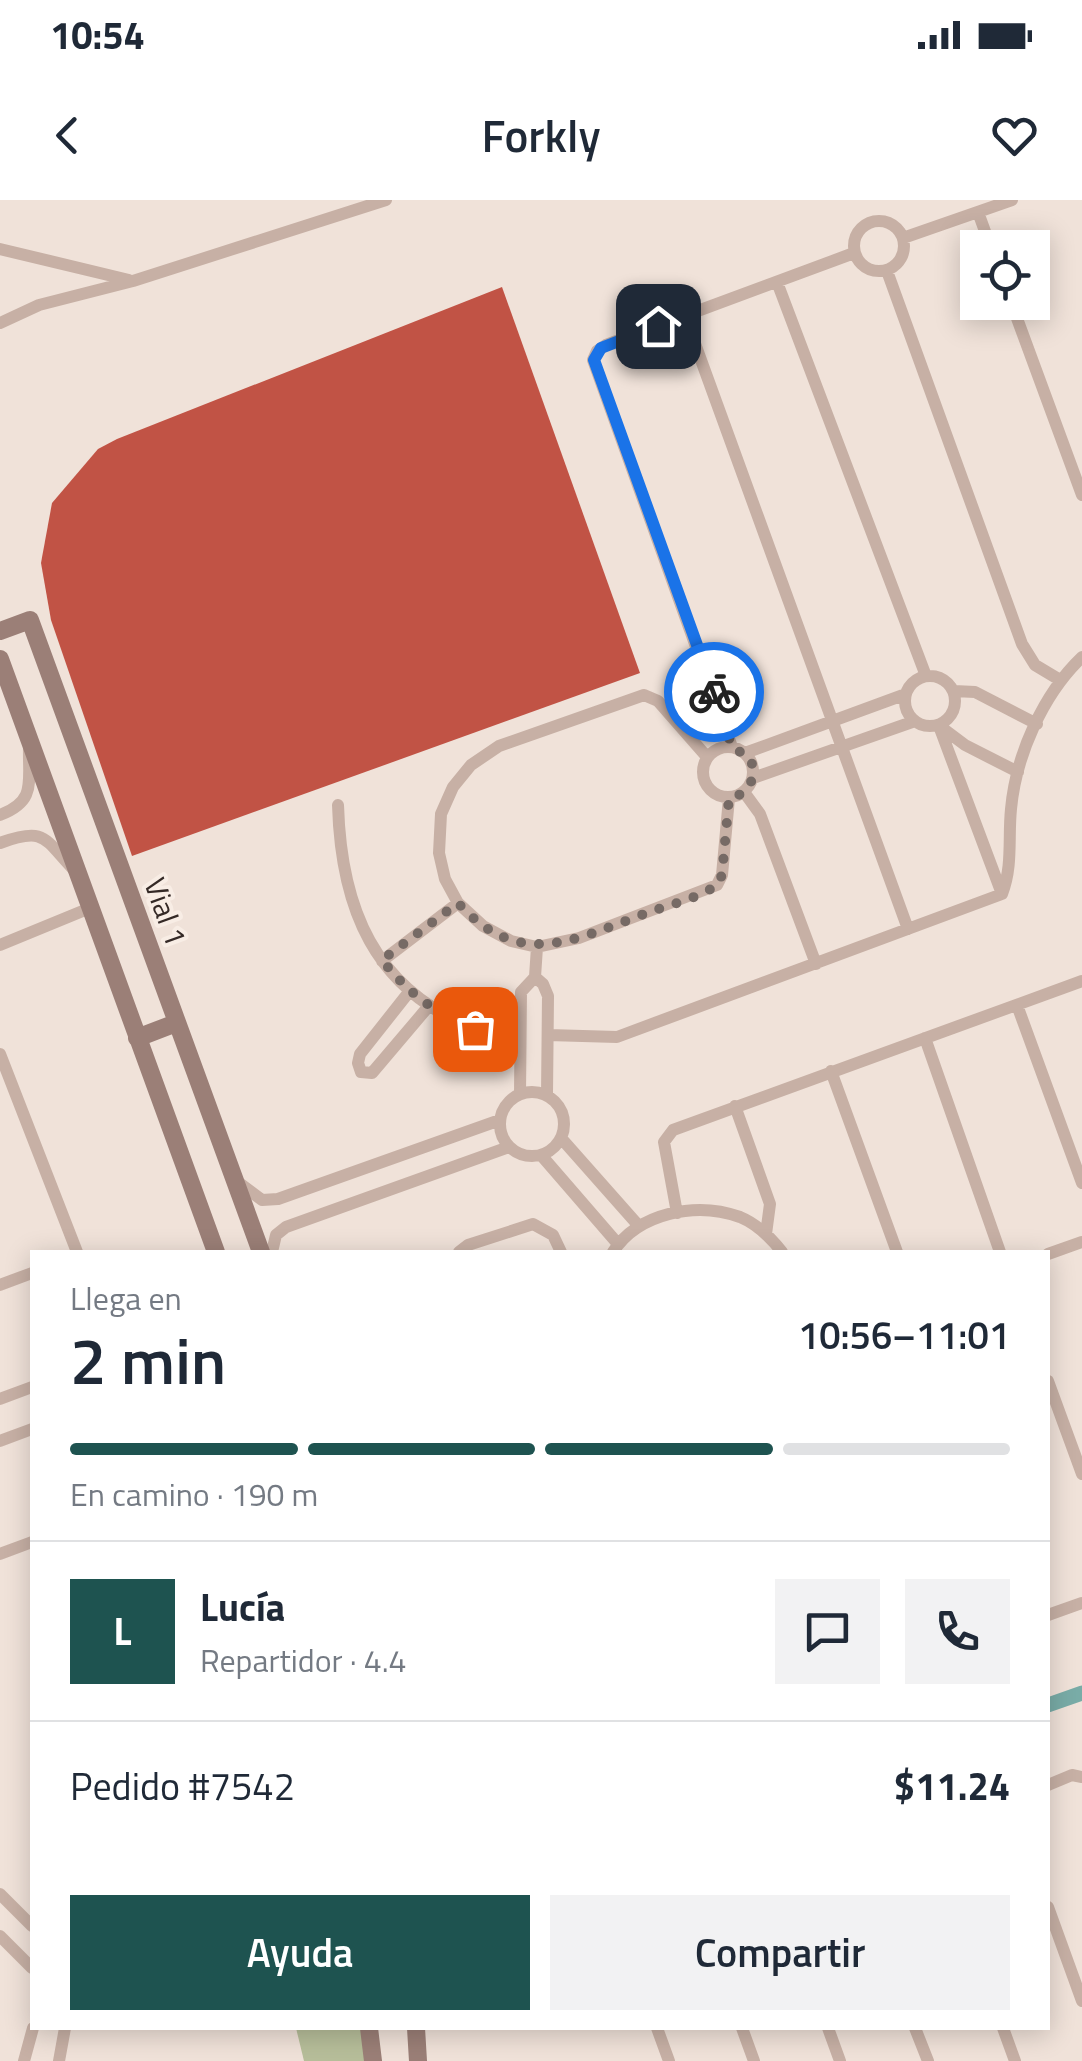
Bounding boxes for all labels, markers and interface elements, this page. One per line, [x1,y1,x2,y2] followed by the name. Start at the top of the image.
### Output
[50,6,145,64] text: 10:54
[481,101,601,169] text: Forkly
[40,108,95,163] icon: back
[987,108,1042,163] icon: heart
[960,230,1050,320] map controls
[960,230,1050,320] button: locate
[616,284,701,369] pin
[631,299,686,354] icon: home
[664,642,764,742] courier
[687,665,742,720] icon: bike
[132,871,199,952] street label: Vial 1
[433,987,518,1072] pin
[448,1002,503,1057] icon: bag
[70,1274,182,1322] text: Llega en
[798,1306,1010,1364] text: 10:56–11:01
[70,1310,226,1409] text: 2 min
[70,1470,318,1518] text: En camino · 190 m
[200,1578,285,1636] text: Lucía
[775,1579,880,1684] button: chat
[905,1579,1010,1684] button: phone
[114,1602,131,1660] text: L
[200,1636,406,1684] text: Repartidor · 4.4
[70,1757,295,1815] text: Pedido #7542
[894,1757,1010,1815] text: $11.24
[70,1895,530,2010] button: Ayuda
[550,1895,1010,2010] button: Compartir

